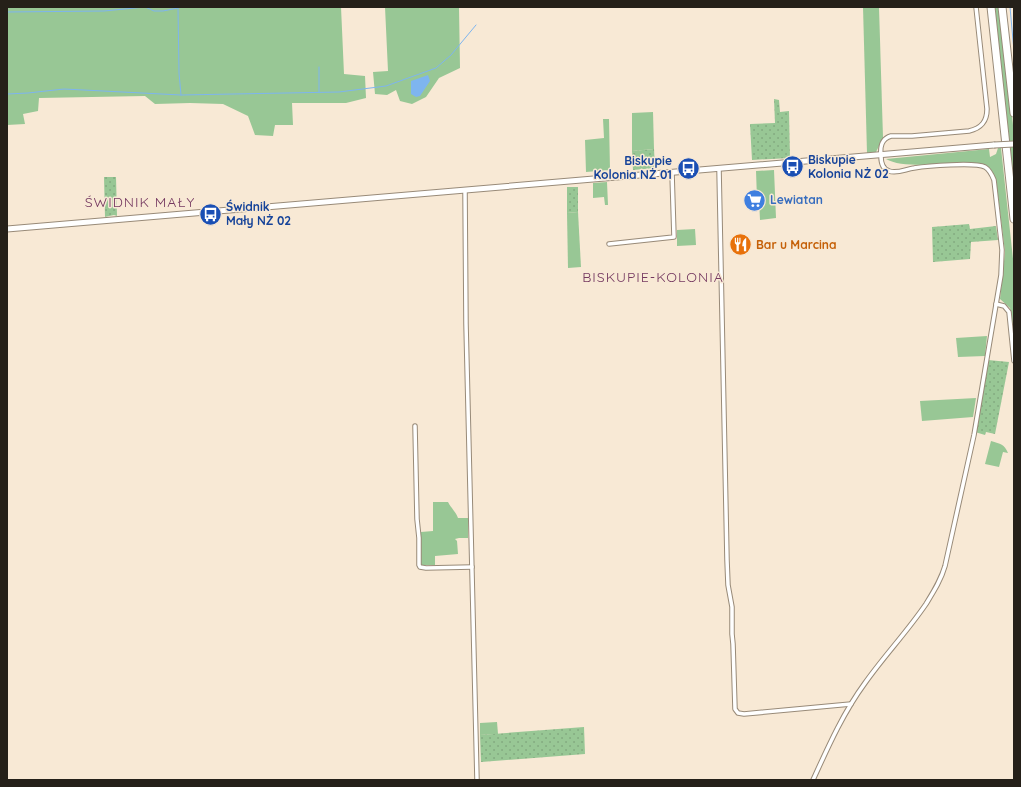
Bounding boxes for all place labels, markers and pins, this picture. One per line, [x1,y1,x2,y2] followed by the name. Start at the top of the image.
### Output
[808,152,889,181] place label: Biskupie Kolonia NŻ 02
[593,153,672,182] place label: Biskupie Kolonia NŻ 01
[780,154,806,180] bus stop icon: Biskupie Kolonia NŻ 02
[675,155,701,181] bus stop icon: Biskupie Kolonia NŻ 01
[741,187,767,213] supermarket icon: Lewiatan
[770,192,823,207] place label: Lewiatan
[226,199,291,228] place label: Świdnik Mały NŻ 02
[197,201,223,227] bus stop icon: Świdnik Mały NŻ 02
[728,232,754,258] restaurant icon: Bar u Marcina
[756,237,836,252] place label: Bar u Marcina

